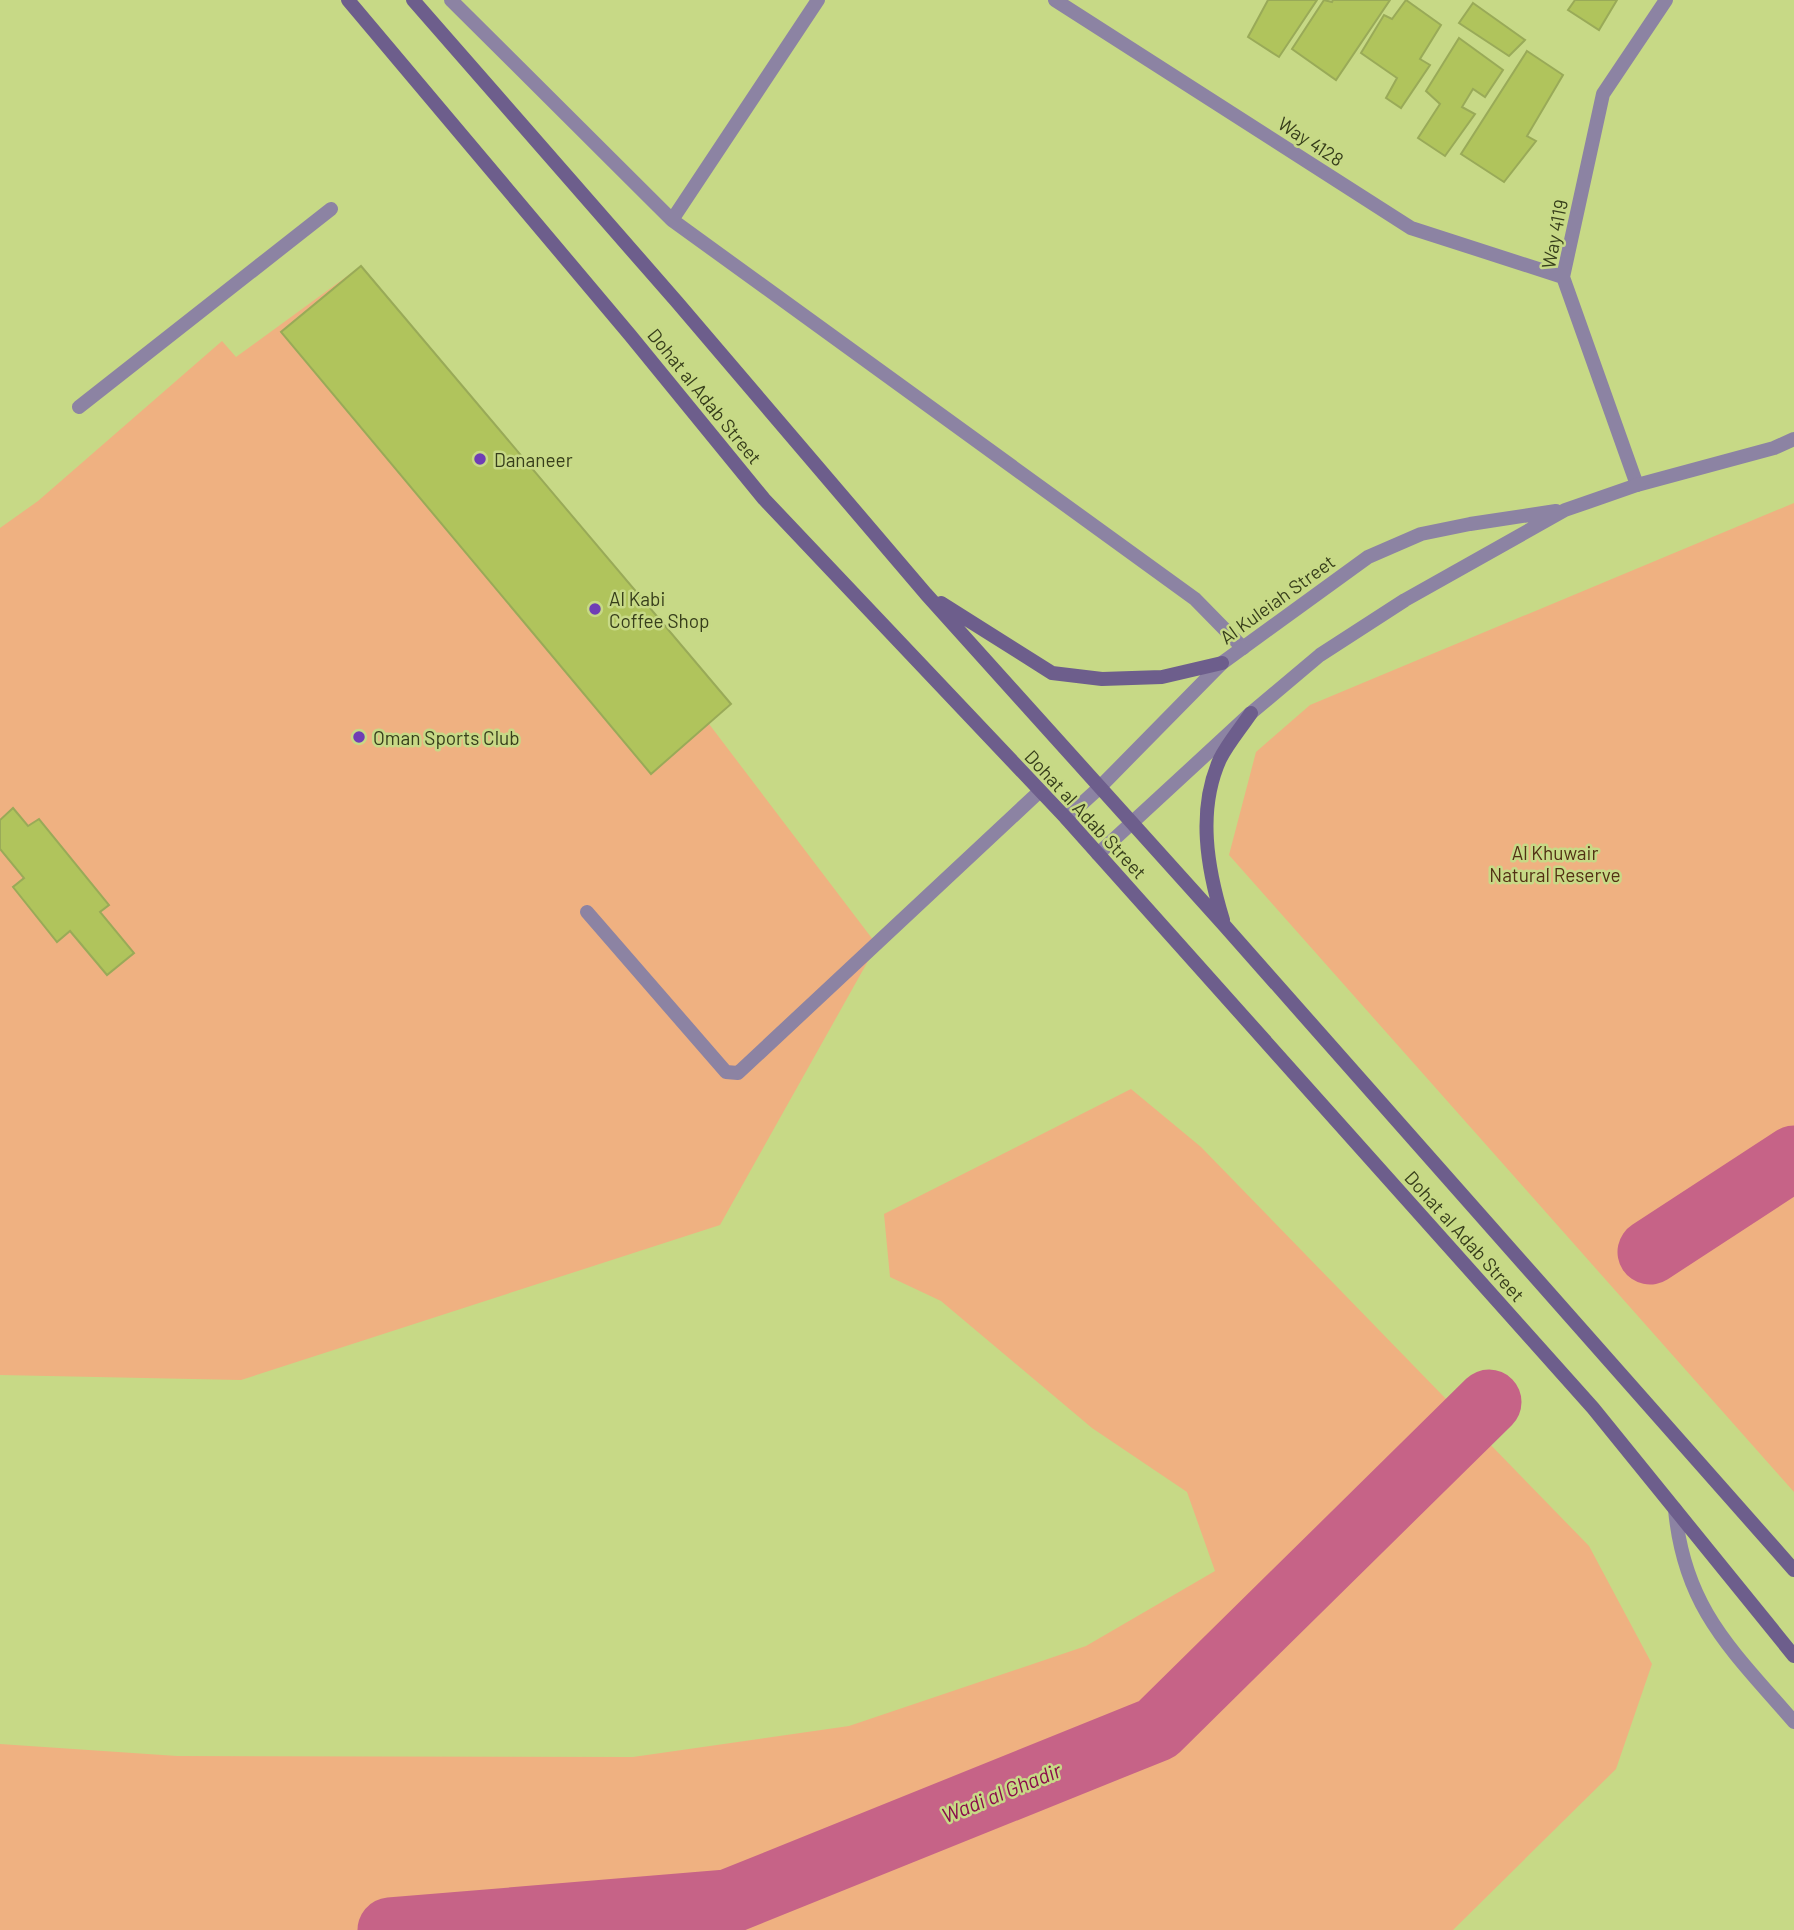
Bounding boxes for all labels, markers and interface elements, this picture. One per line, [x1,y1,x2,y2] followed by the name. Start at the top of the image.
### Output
[1274,111,1348,171] street label: Way 4128
[1536,197,1572,271] street label: Way 4119
[643,323,767,469] street label: Dohat al Adab Street
[494,448,573,471] place label: Dananeer
[472,451,488,467] marker: Dananeer
[1215,550,1339,648] street label: Al Kuleiah Street
[609,587,710,632] place label: Al Kabi Coffee Shop
[587,601,603,617] marker: Al Kabi Coffee Shop
[373,726,520,749] place label: Oman Sports Club
[351,729,367,745] marker: Oman Sports Club
[1020,745,1152,883] street label: Dohat al Adab Street
[1489,841,1621,886] park label: Al Khuwair Natural Reserve
[1400,1166,1530,1306] street label: Dohat al Adab Street
[938,1756,1065,1827] water label: Wadi al Ghadir

